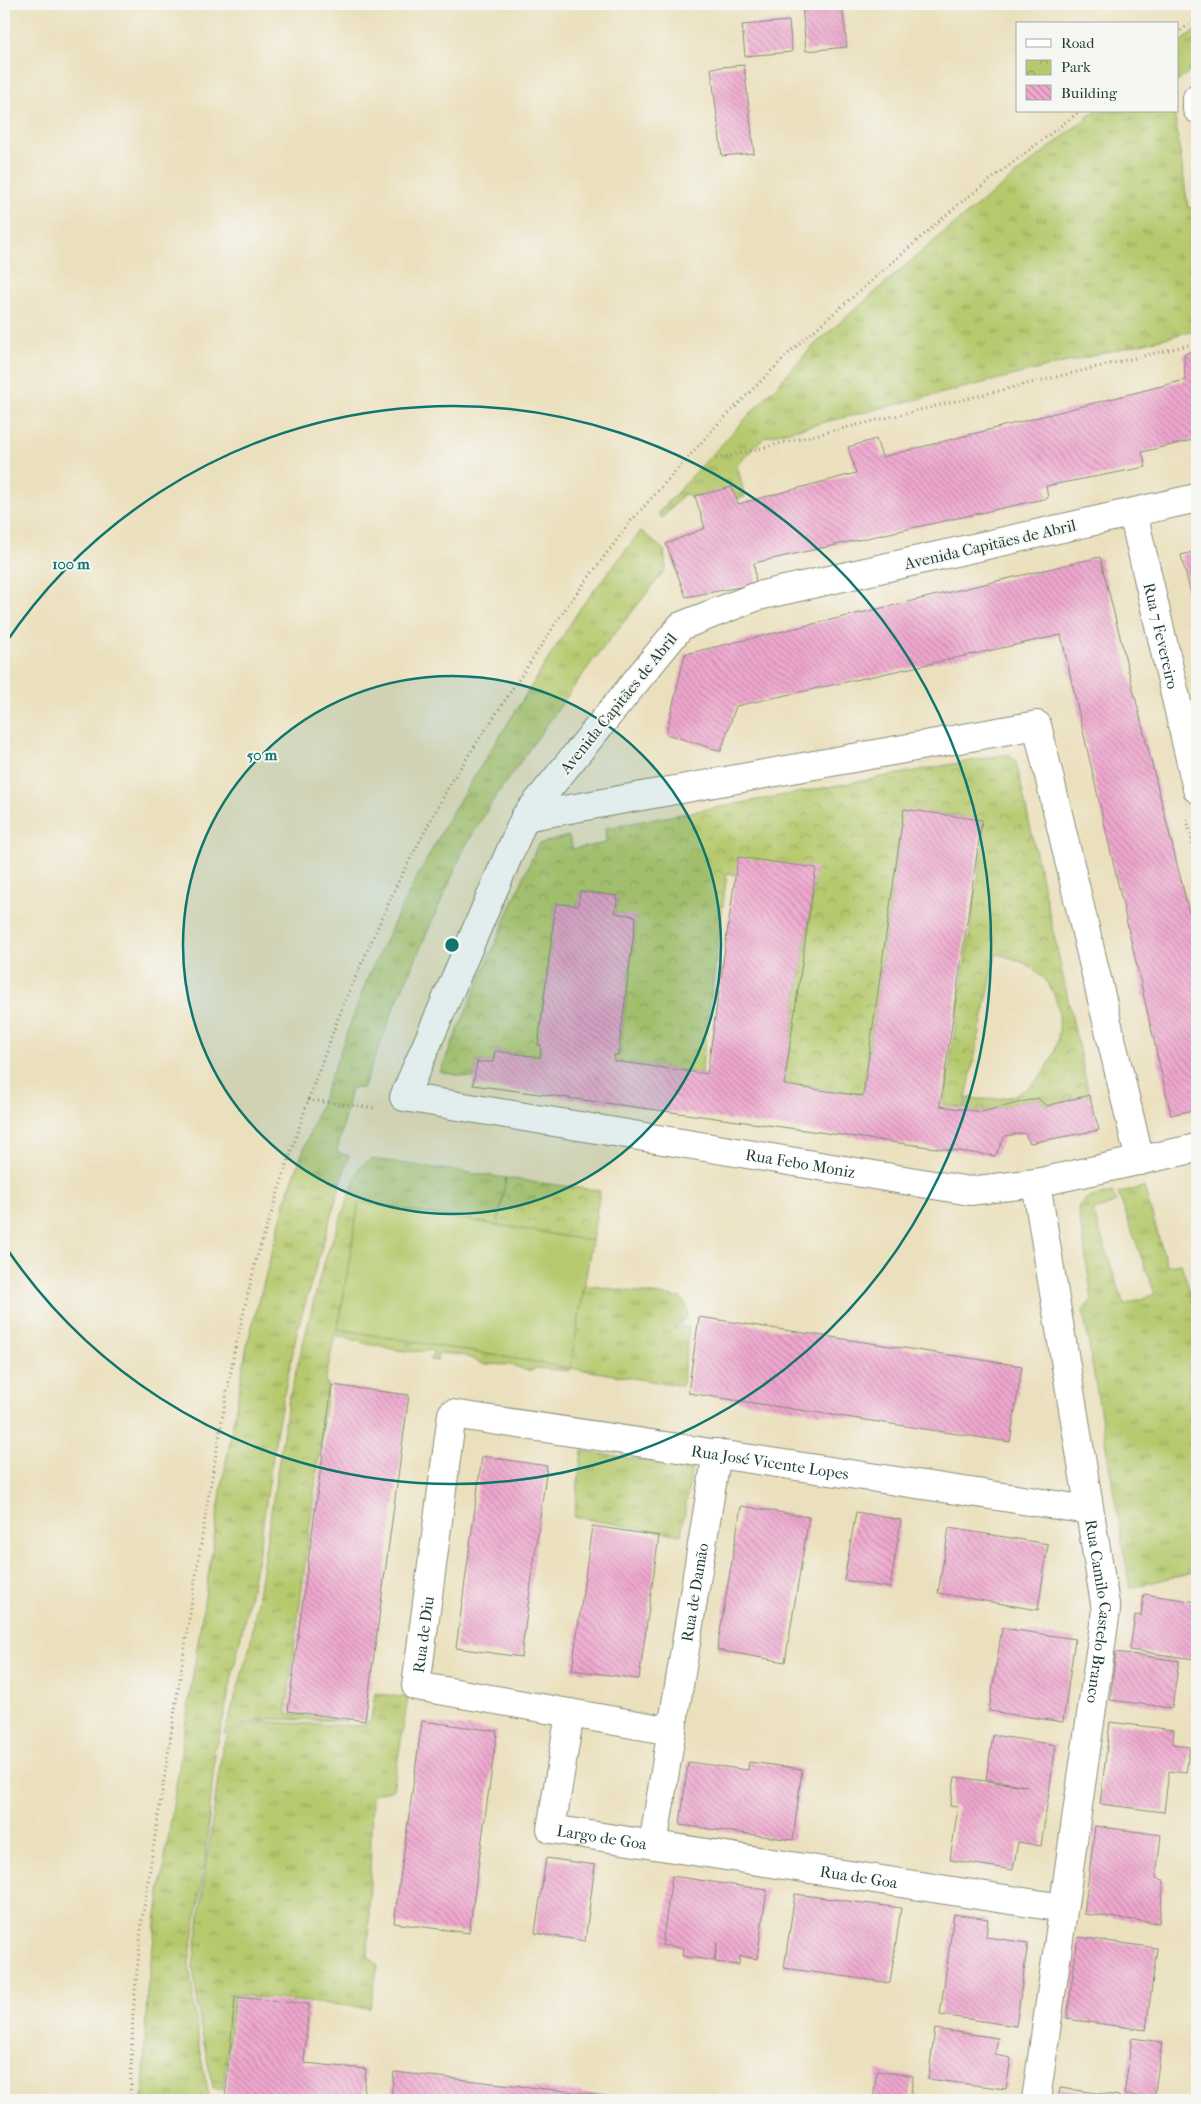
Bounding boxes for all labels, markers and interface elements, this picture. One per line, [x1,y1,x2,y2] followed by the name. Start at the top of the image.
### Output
[1016,22,1178,112] legend
[1061,34,1095,52] text: Road
[1061,58,1091,76] text: Park
[1061,84,1118,102] text: Building
[901,515,1078,574] street label: Avenida Capitães de Abril
[52,555,90,573] text: 100 m
[1139,581,1182,691] street label: Rua 7 Fevereiro
[555,629,681,778] street label: Avenida Capitães de Abril
[247,746,278,764] text: 50 m
[443,936,461,954] centre of rings
[744,1145,857,1182] street label: Rua Febo Moniz
[690,1441,850,1484] street label: Rua José Vicente Lopes
[1081,1518,1115,1705] street label: Rua Camilo Castelo Branco
[677,1542,712,1643] street label: Rua de Damão
[409,1595,438,1674] street label: Rua de Diu
[555,1821,649,1854] street label: Largo de Goa
[819,1862,899,1892] street label: Rua de Goa

